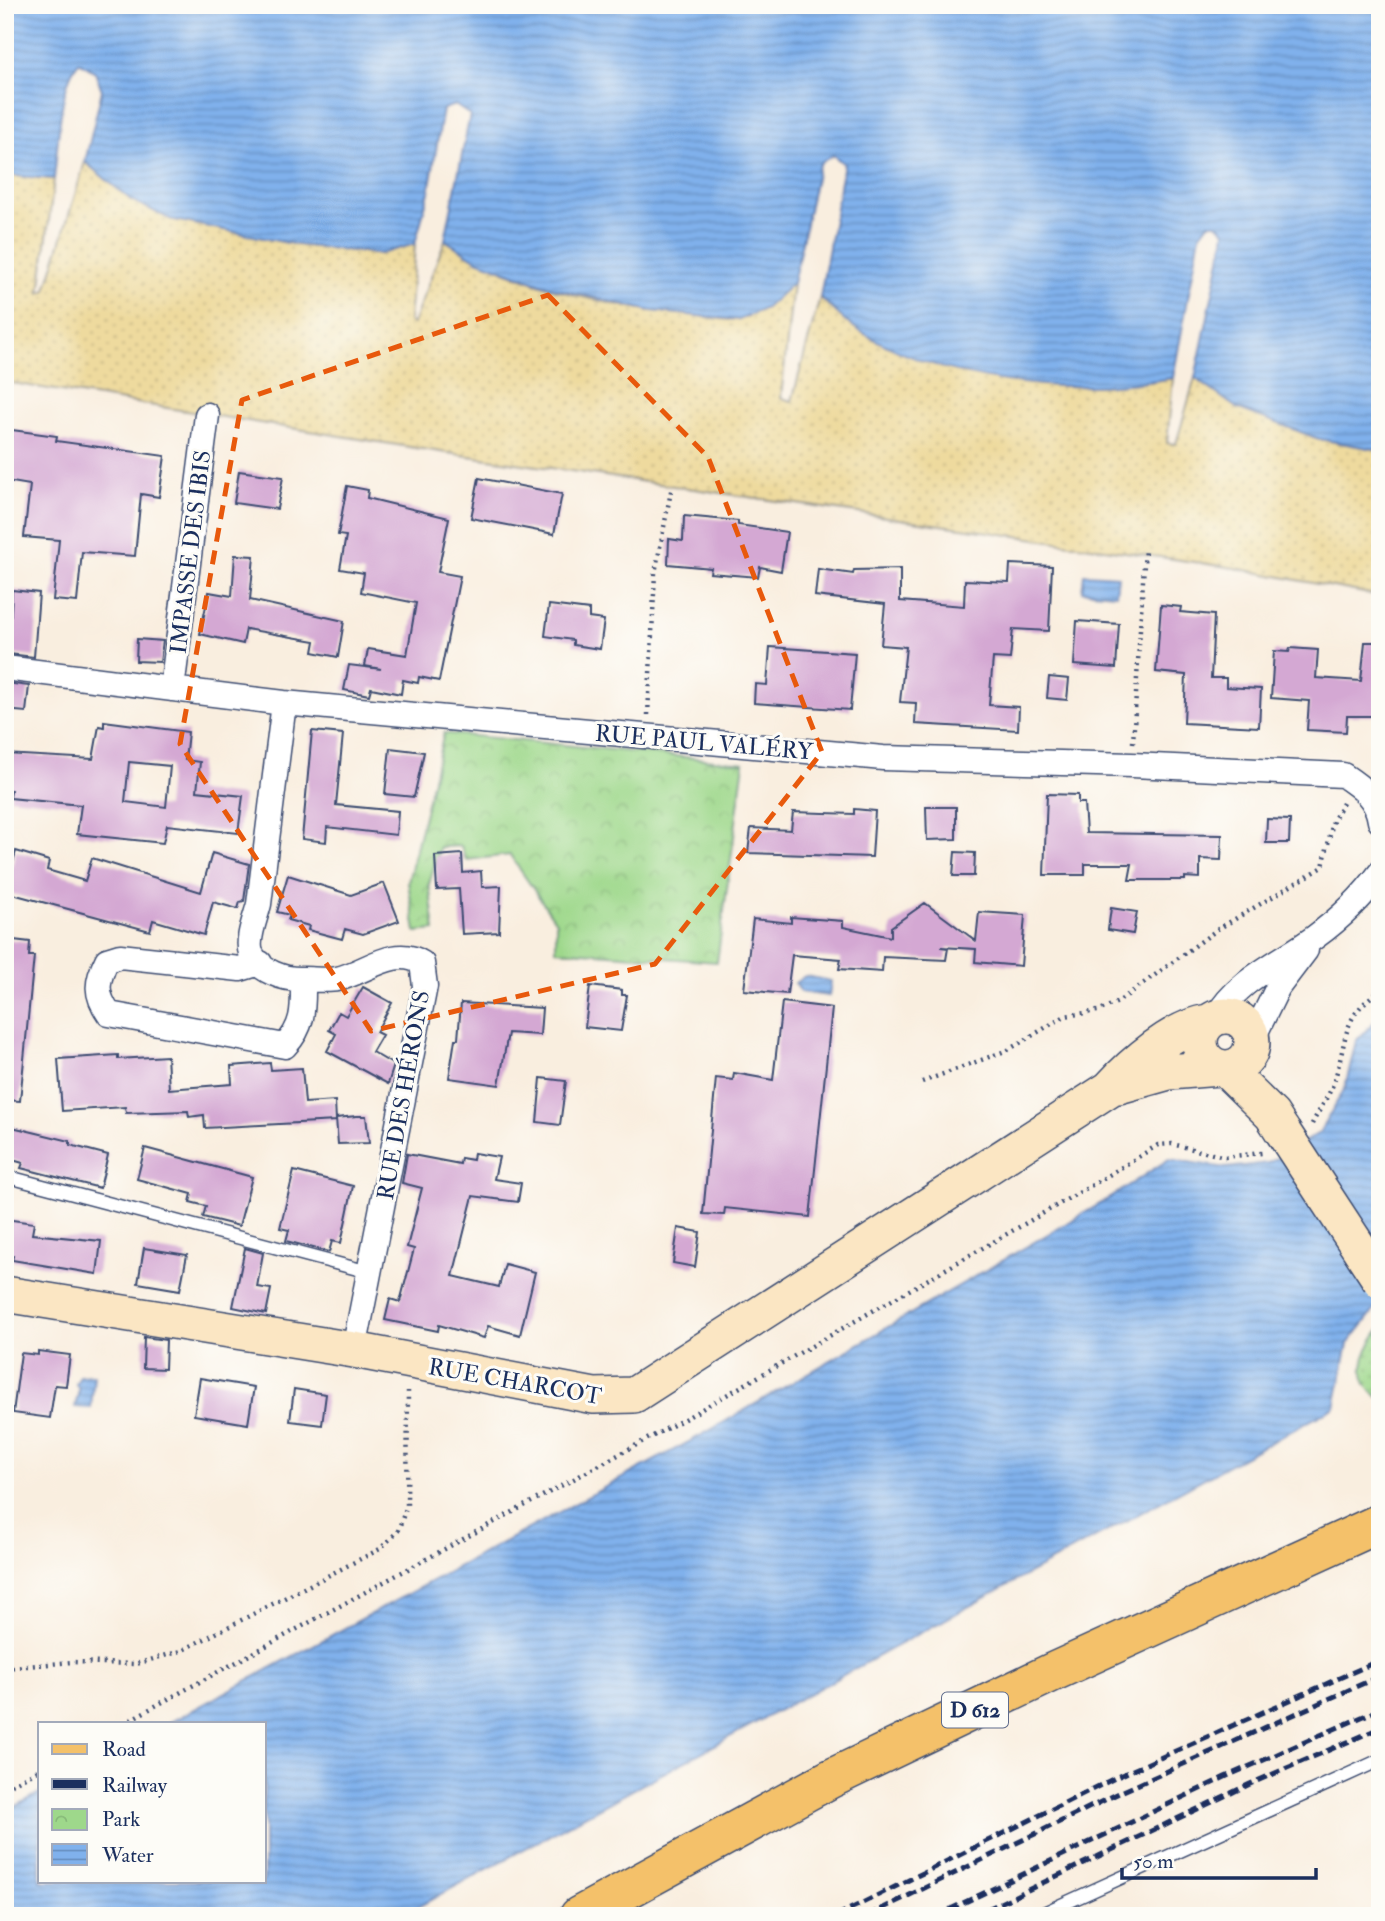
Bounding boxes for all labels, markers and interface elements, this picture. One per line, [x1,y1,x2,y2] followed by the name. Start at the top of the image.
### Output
[164,449,217,656] street label: IMPASSE DES IBIS
[594,719,815,767] street label: RUE PAUL VALÉRY
[371,988,436,1202] street label: RUE DES HÉRONS
[426,1352,604,1411] street label: RUE CHARCOT
[942,1692,1008,1728] road number: D 612
[38,1722,266,1882] legend
[102,1736,147,1763] text: Road
[102,1772,168,1799] text: Railway
[102,1806,140,1833] text: Park
[1122,1837,1317,1881] scale bar
[101,1842,154,1869] text: Water
[1133,1848,1174,1875] text: 50 m

